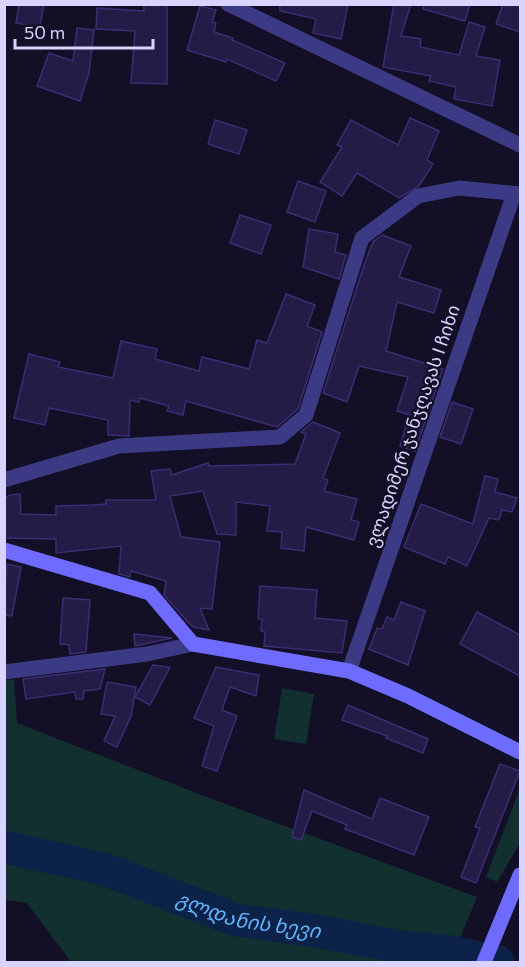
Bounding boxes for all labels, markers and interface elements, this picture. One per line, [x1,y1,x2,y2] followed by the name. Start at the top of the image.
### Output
[15,12,153,50] scale bar
[24,21,65,43] text: 50 m
[360,302,465,550] street label: ვლადიმერ ჯანჯღავას I ჩიხი
[173,885,323,943] water label: გლდანის ხევი

